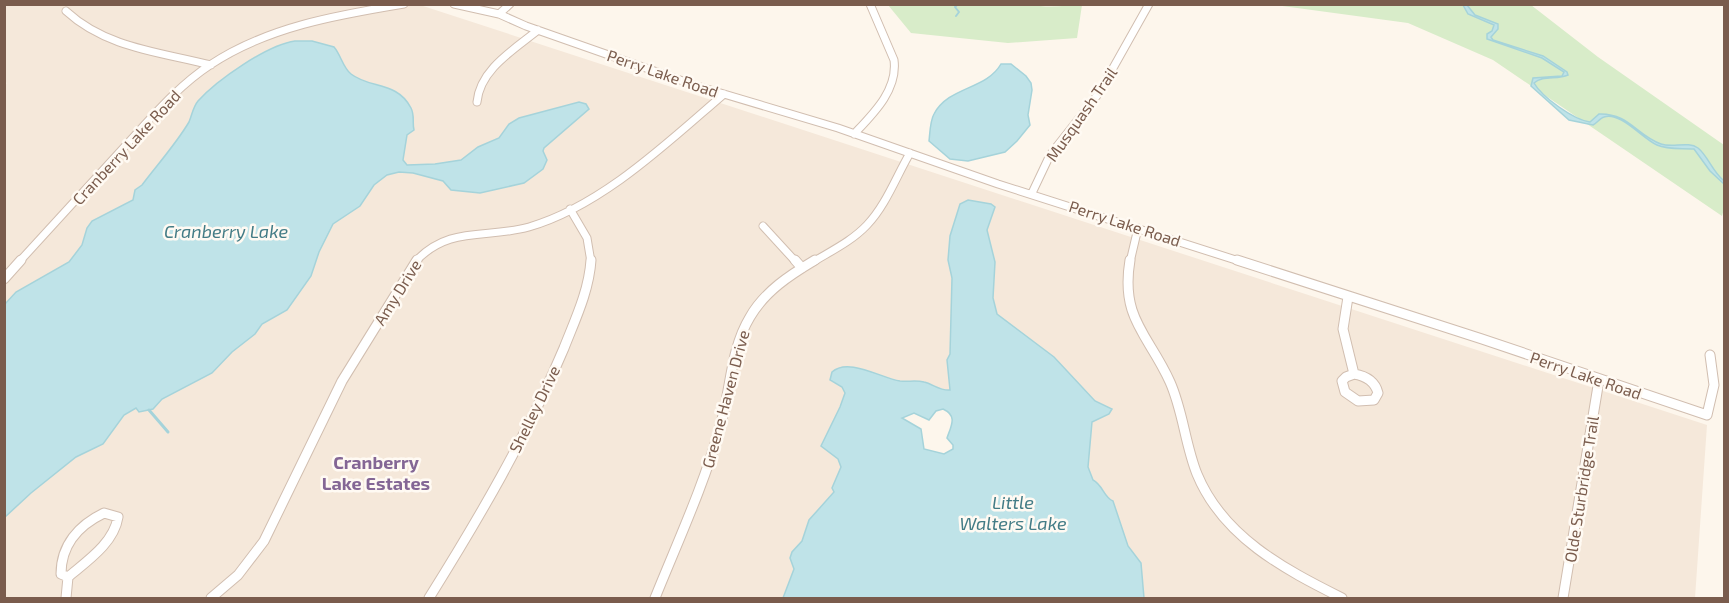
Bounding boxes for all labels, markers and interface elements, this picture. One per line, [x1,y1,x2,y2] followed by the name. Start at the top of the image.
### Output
[605,45,721,101] street label: Perry Lake Road
[1041,63,1121,165] street label: Musquash Trail
[68,86,184,208] street label: Cranberry Lake Road
[1067,196,1183,250] street label: Perry Lake Road
[164,220,288,242] water label: Cranberry Lake
[369,256,425,328] street label: Amy Drive
[697,328,753,470] street label: Greene Haven Drive
[1528,347,1644,403] street label: Perry Lake Road
[505,362,563,456] street label: Shelley Drive
[1560,414,1602,564] street label: Olde Sturbridge Trail
[322,451,430,494] district label: Cranberry Lake Estates
[959,491,1067,534] water label: Little Walters Lake

